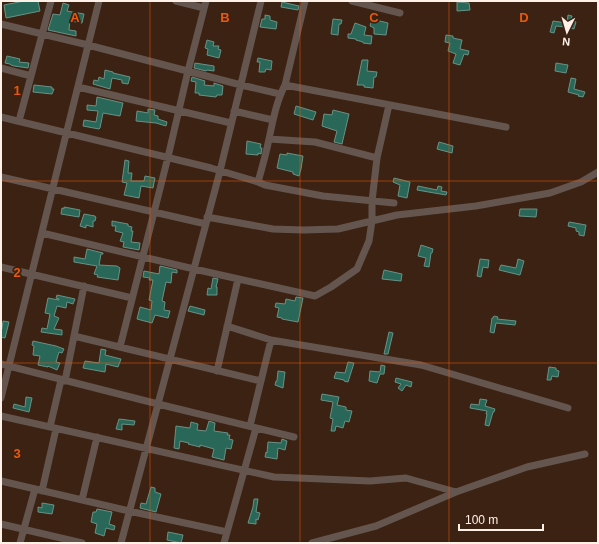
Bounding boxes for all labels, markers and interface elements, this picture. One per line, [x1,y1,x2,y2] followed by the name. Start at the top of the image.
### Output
[70,10,80,25] text: A
[220,10,230,25] text: B
[369,10,379,25] text: C
[519,10,529,25] text: D
[547,12,587,52] north arrow
[562,36,571,48] text: N
[13,83,21,98] text: 1
[13,265,21,280] text: 2
[13,446,21,461] text: 3
[459,506,543,532] scale bar
[465,513,498,527] text: 100 m

